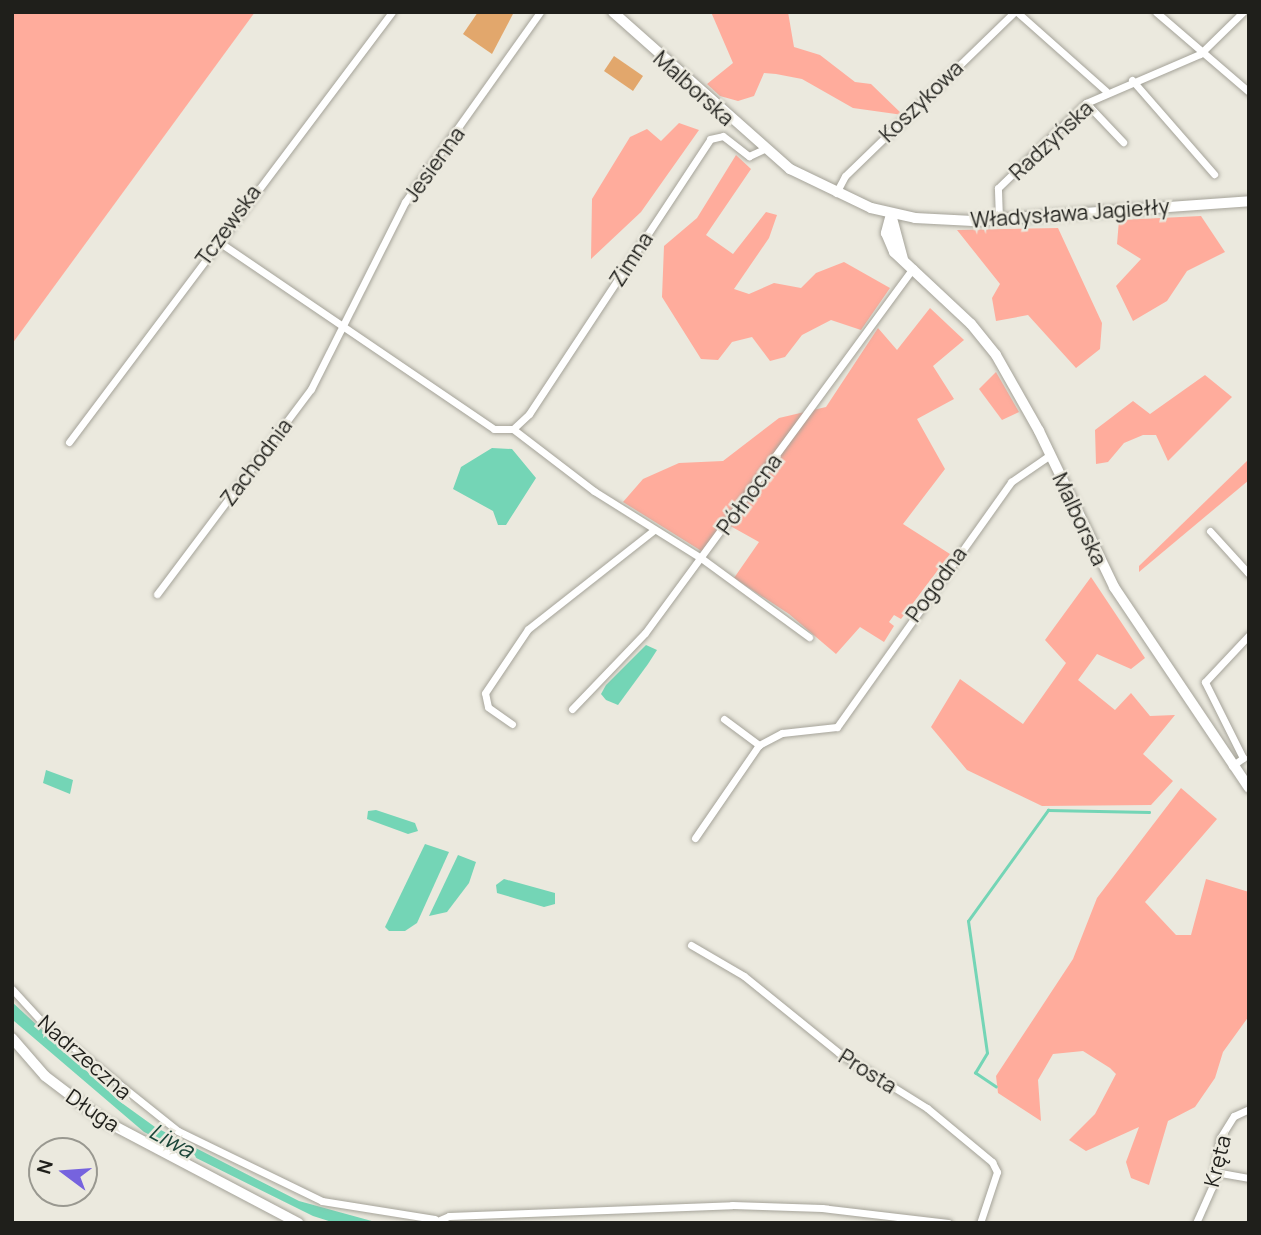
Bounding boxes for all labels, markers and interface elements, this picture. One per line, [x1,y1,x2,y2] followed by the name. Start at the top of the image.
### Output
[649,45,739,131] street label: Malborska
[874,55,968,147] street label: Koszykowa
[1004,95,1098,185] street label: Radzyńska
[398,122,470,206] street label: Jesienna
[190,180,266,270] street label: Tczewska
[970,193,1170,233] street label: Władysława Jagiełły
[604,227,658,291] street label: Zimna
[215,413,297,511] street label: Zachodnia
[711,449,787,539] street label: Północna
[1048,469,1112,569] street label: Malborska
[900,542,972,626] street label: Pogodna
[33,1010,137,1104] street label: Nadrzeczna
[834,1043,902,1099] street label: Prosta
[62,1083,124,1137] street label: Długa
[145,1117,199,1163] water label: Liwa
[1198,1133,1236,1189] street label: Kręta
[28,1137,98,1207] north arrow
[30,1157,59,1177] text: N

